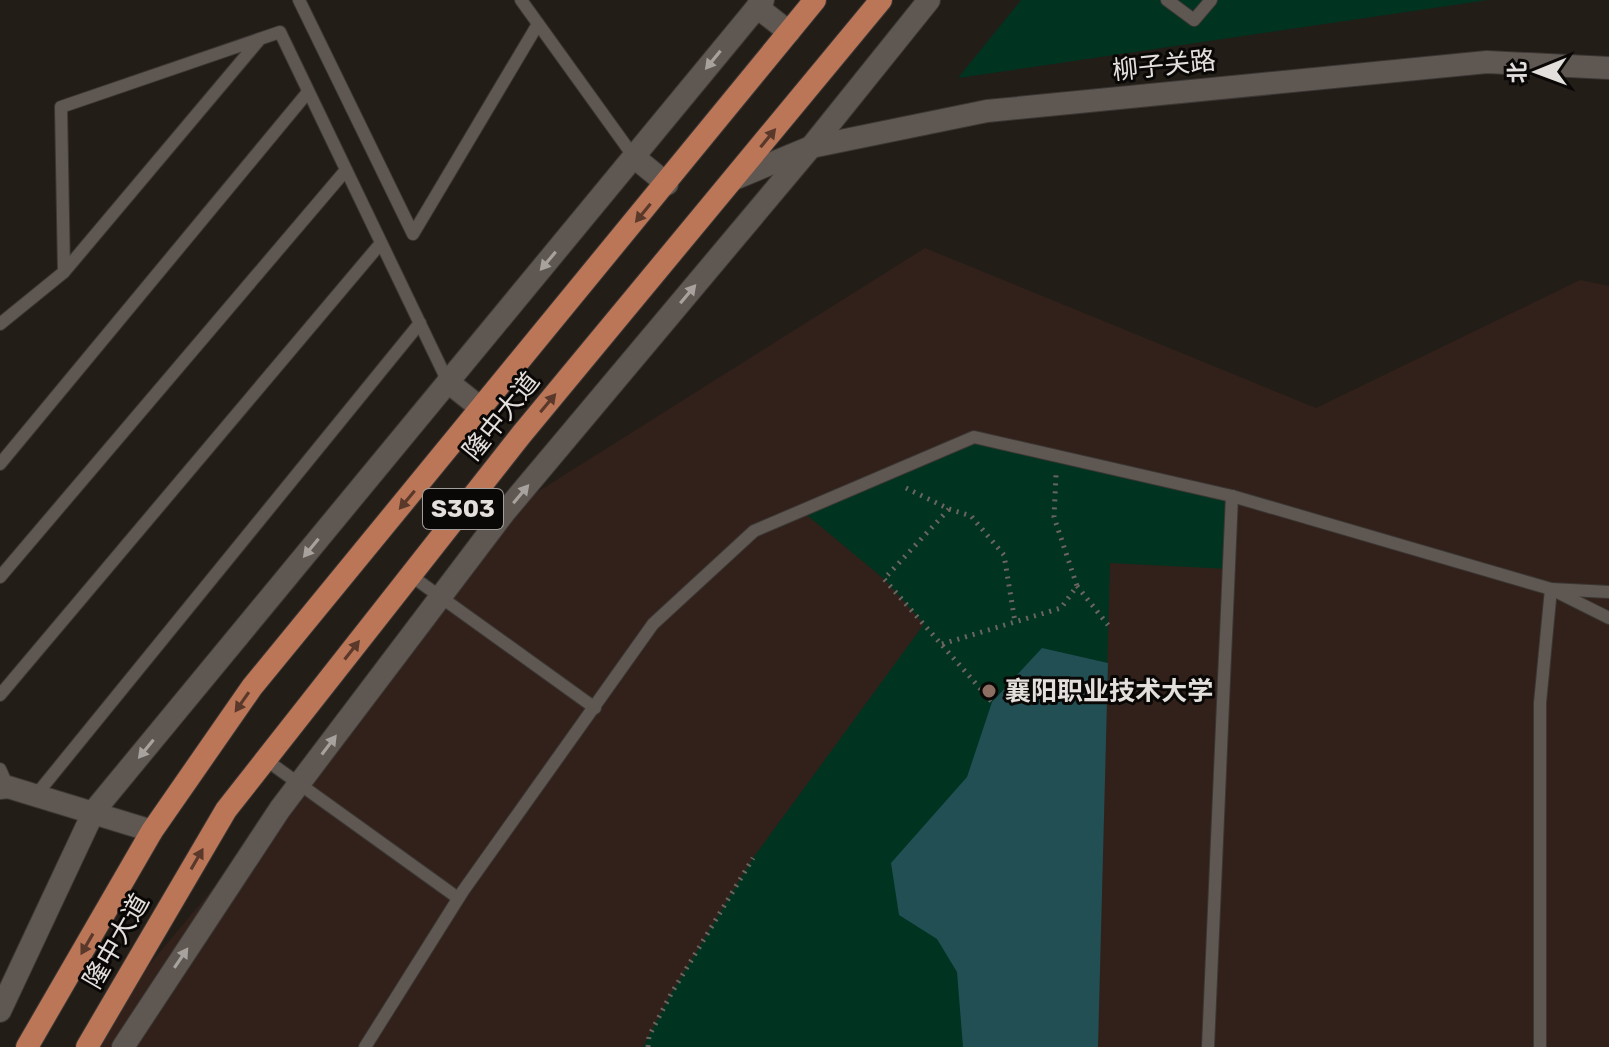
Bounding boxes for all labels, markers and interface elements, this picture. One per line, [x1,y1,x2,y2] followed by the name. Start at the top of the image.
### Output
[1497,32,1577,112] north arrow
[1111,45,1217,86] street label: 柳子关路
[705,50,722,70] one-way arrow
[1504,61,1531,84] text: 北
[759,128,776,148] one-way arrow
[635,203,652,223] one-way arrow
[540,251,557,271] one-way arrow
[679,285,696,305] one-way arrow
[457,366,546,466] street label: 隆中大道
[539,393,556,413] one-way arrow
[512,484,529,504] one-way arrow
[423,489,503,529] road number: S303
[399,490,416,510] one-way arrow
[304,538,320,558] one-way arrow
[343,640,359,660] one-way arrow
[1005,676,1213,707] place label: 襄阳职业技术大学
[980,682,998,700] marker: 襄阳职业技术大学
[235,691,250,712] one-way arrow
[320,734,336,755] one-way arrow
[138,738,155,758] one-way arrow
[190,848,204,870] one-way arrow
[77,888,156,994] street label: 隆中大道
[80,933,94,955] one-way arrow
[174,948,189,969] one-way arrow

